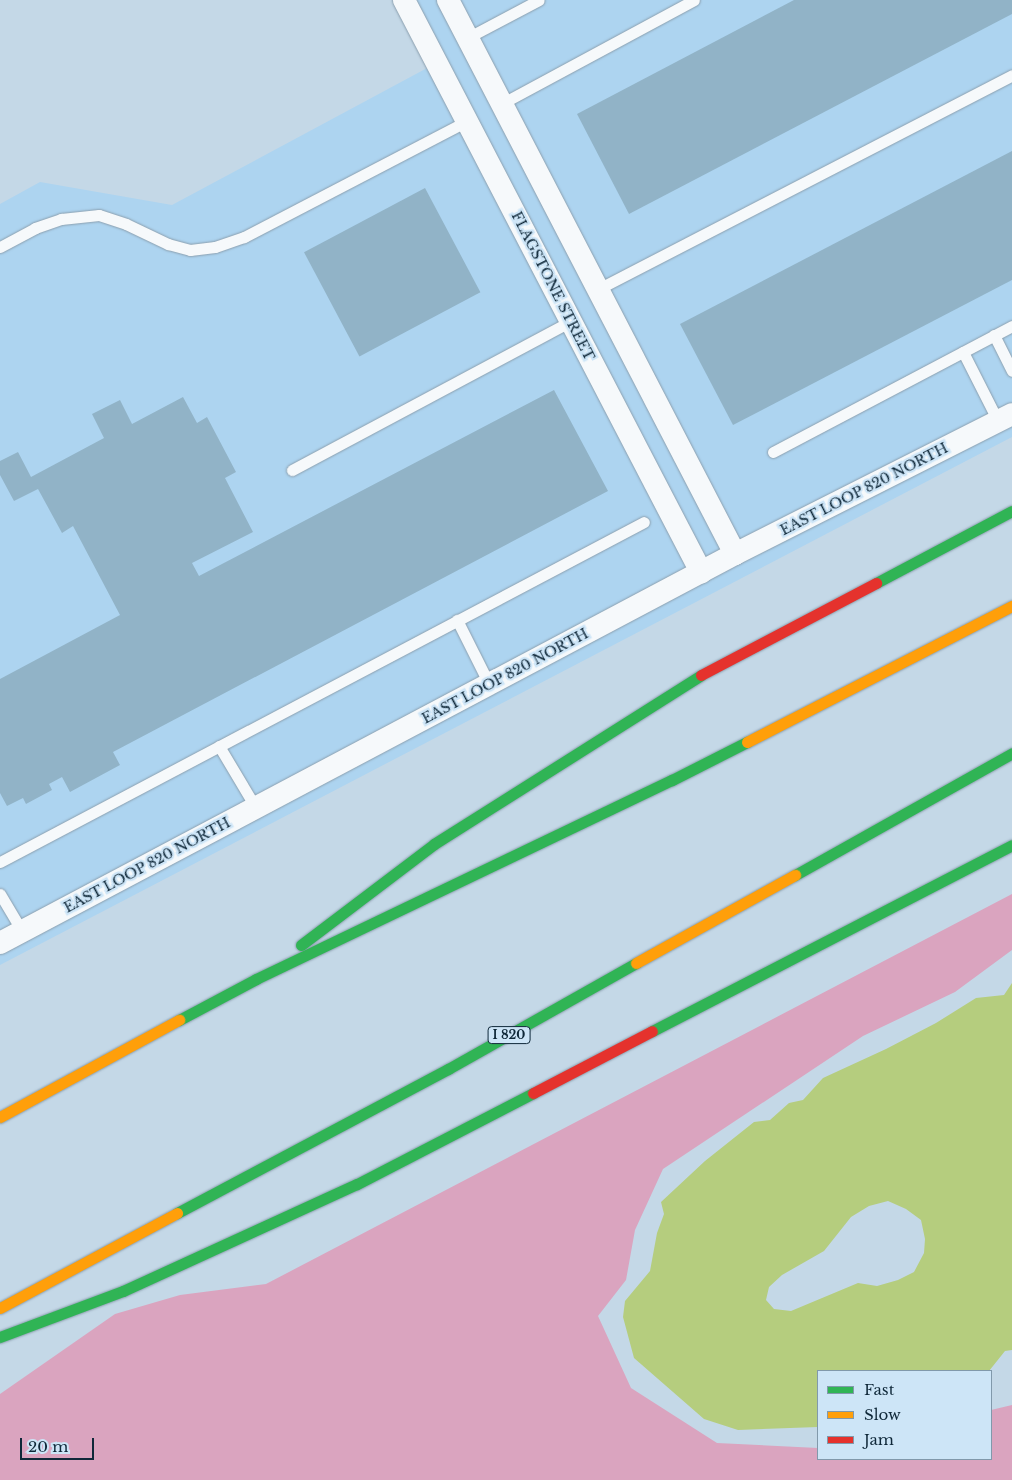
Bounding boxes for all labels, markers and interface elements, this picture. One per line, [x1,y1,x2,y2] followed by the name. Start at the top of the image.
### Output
[508,209,598,363] street label: FLAGSTONE STREET
[777,439,951,539] street label: EAST LOOP 820 NORTH
[419,625,591,727] street label: EAST LOOP 820 NORTH
[61,814,233,916] street label: EAST LOOP 820 NORTH
[486,1026,532,1044] road number: I 820
[817,1370,992,1460] legend
[864,1380,894,1399] text: Fast
[864,1405,901,1424] text: Slow
[22,1428,96,1460] scale bar
[864,1430,894,1449] text: Jam
[28,1437,68,1456] text: 20 m

